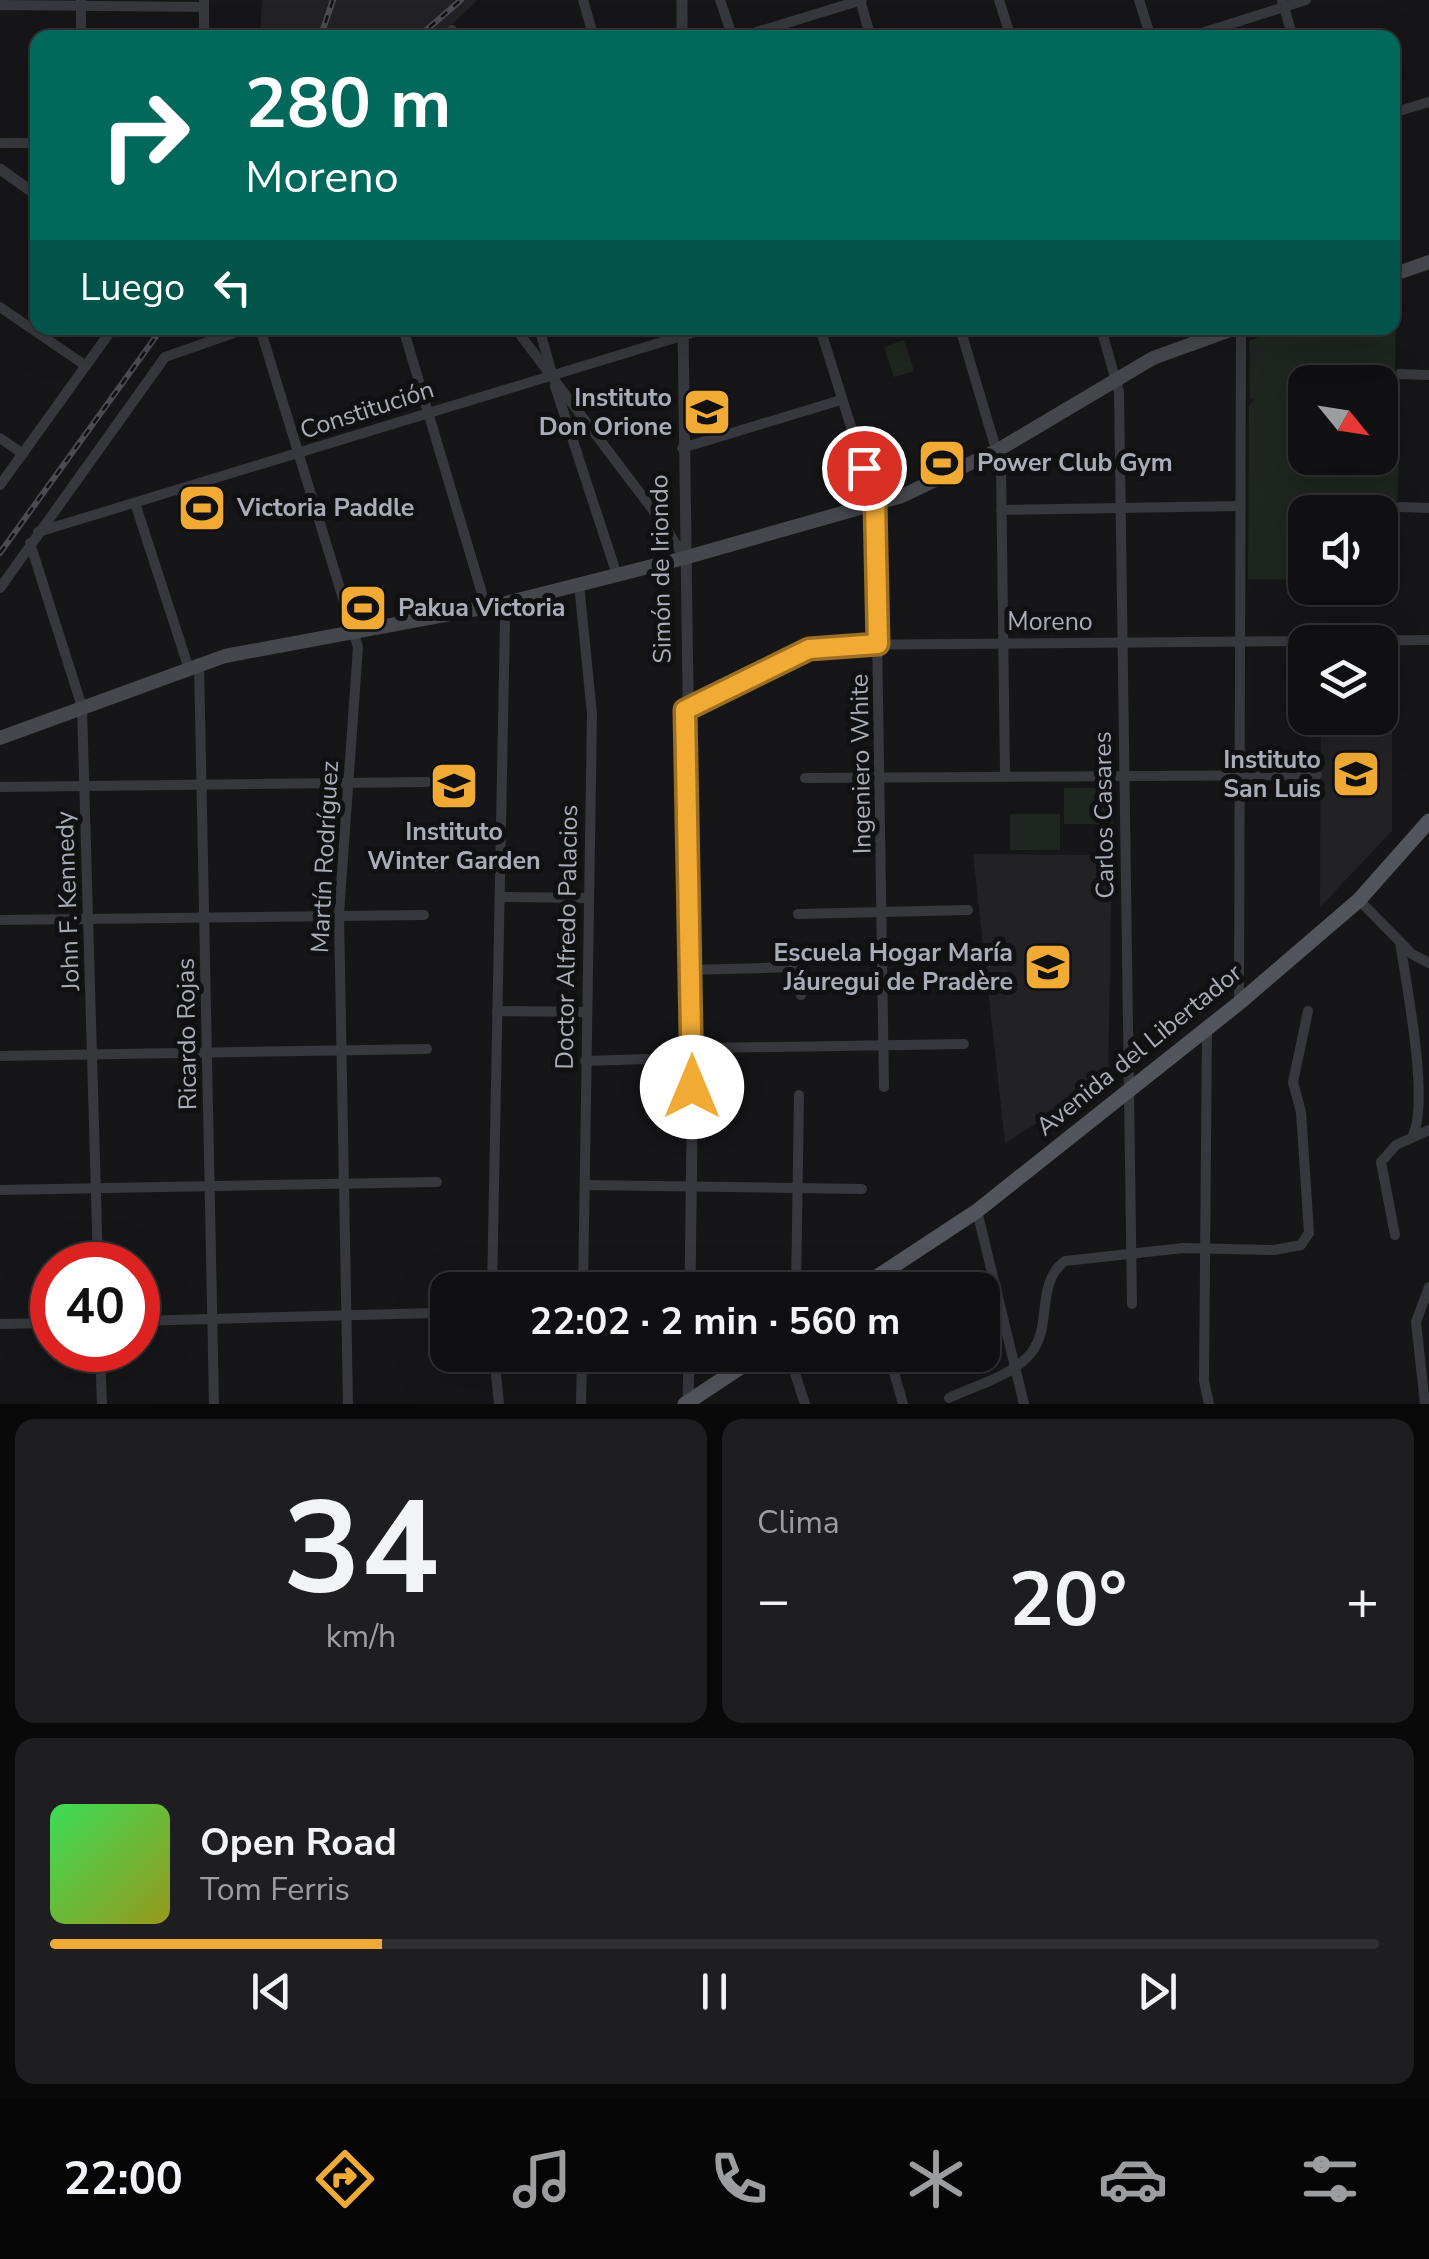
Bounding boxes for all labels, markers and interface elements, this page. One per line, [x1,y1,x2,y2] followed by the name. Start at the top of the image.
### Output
[245,56,451,152] text: 280 m
[80,70,210,200] icon: right
[245,147,399,208] text: Moreno
[205,260,260,315] icon: left
[80,262,185,313] text: Luego
[1288,365,1398,475] north arrow
[1288,365,1398,735] map controls
[296,372,438,448] street label: Constitución
[539,381,672,444] place label: Instituto Don Orione
[681,386,733,438] school or university icon: Instituto Don Orione
[822,426,907,511] pin
[916,437,968,489] sports icon: Power Club Gym
[837,441,892,496] icon: arrive
[977,446,1173,480] place label: Power Club Gym
[642,474,680,664] street label: Simón de Iriondo
[176,482,228,534] sports icon: Victoria Paddle
[236,491,414,525] place label: Victoria Paddle
[1288,495,1398,605] button: sound
[337,582,389,634] sports icon: Pakua Victoria
[398,591,565,625] place label: Pakua Victoria
[1007,605,1093,639] street label: Moreno
[1288,625,1398,735] button: layers
[842,674,880,854] street label: Ingeniero White
[1086,731,1122,899] street label: Carlos Casares
[1223,743,1321,806] place label: Instituto San Luis
[1330,748,1382,800] school or university icon: Instituto San Luis
[303,760,347,954] street label: Martín Rodríguez
[428,760,480,812] school or university icon: Instituto Winter Garden
[548,804,586,1070] street label: Doctor Alfredo Palacios
[48,810,88,992] street label: John F. Kennedy
[367,815,541,878] place label: Instituto Winter Garden
[773,936,1013,999] place label: Escuela Hogar María Jáuregui de Pradère
[1022,941,1074,993] school or university icon: Escuela Hogar María Jáuregui de Pradère
[1029,956,1249,1144] street label: Avenida del Libertador
[169,957,205,1111] street label: Ricardo Rojas
[640,1035,744,1139] position arrow
[30,1242,160,1372] speed limit sign: 40
[530,1296,900,1347] text: 22:02 · 2 min · 560 m
[283,1461,439,1638] text: 34
[757,1501,840,1544] text: Clima
[1009,1549,1127,1651] text: 20°
[757,1563,790,1638] text: −
[1346,1563,1379,1638] text: +
[326,1615,396,1658] text: km/h
[200,1817,397,1868] text: Open Road
[200,1868,350,1911] text: Tom Ferris
[244,1964,299,2019] icon: previous
[687,1964,742,2019] icon: pause
[1130,1964,1185,2019] icon: next
[310,2144,380,2214] icon: directions
[507,2144,577,2214] icon: music
[704,2144,774,2214] icon: phone
[901,2144,971,2214] icon: climate
[1098,2144,1168,2214] icon: car
[1295,2144,1365,2214] icon: filters
[64,2149,183,2210] text: 22:00

